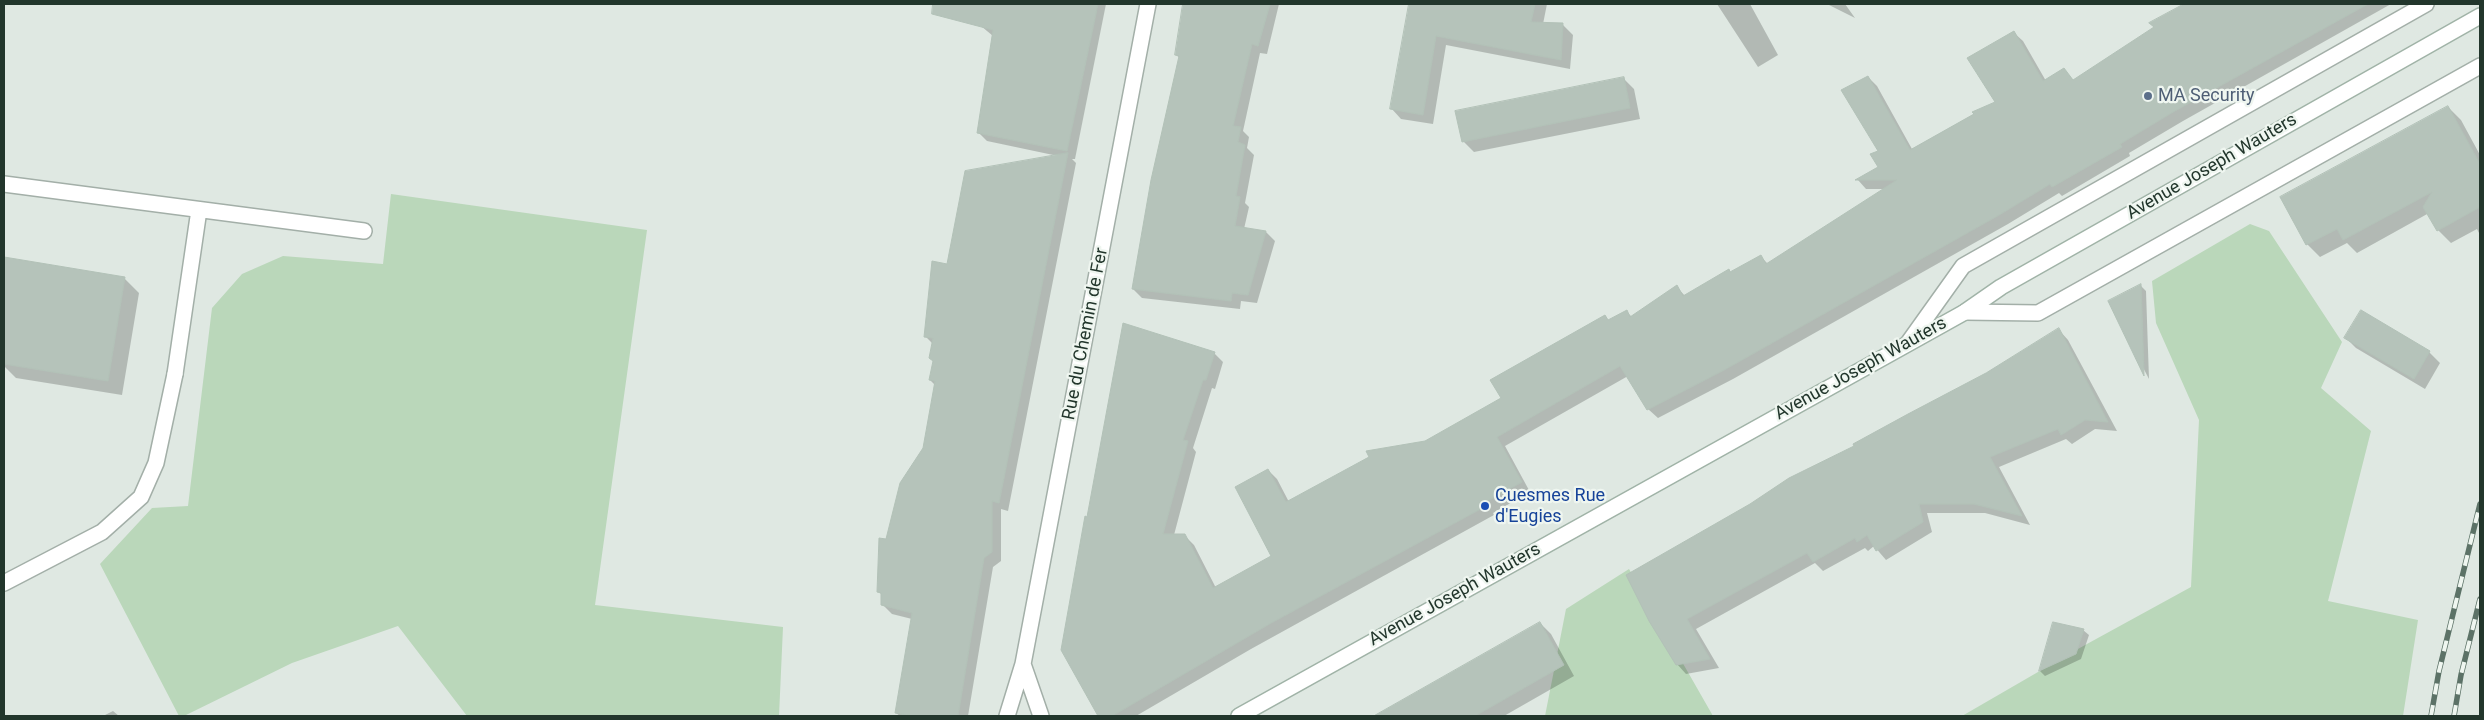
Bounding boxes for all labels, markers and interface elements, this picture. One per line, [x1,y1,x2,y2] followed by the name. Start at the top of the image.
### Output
[2158,85,2255,107] place label: MA Security
[2142,90,2154,102] marker: MA Security
[2123,109,2301,225] street label: Avenue Joseph Wauters
[1059,246,1113,422] street label: Rue du Chemin de Fer
[1771,313,1951,425] street label: Avenue Joseph Wauters
[1495,485,1605,528] place label: Cuesmes Rue d'Eugies
[1479,500,1491,512] marker: Cuesmes Rue d'Eugies
[1365,539,1545,651] street label: Avenue Joseph Wauters

